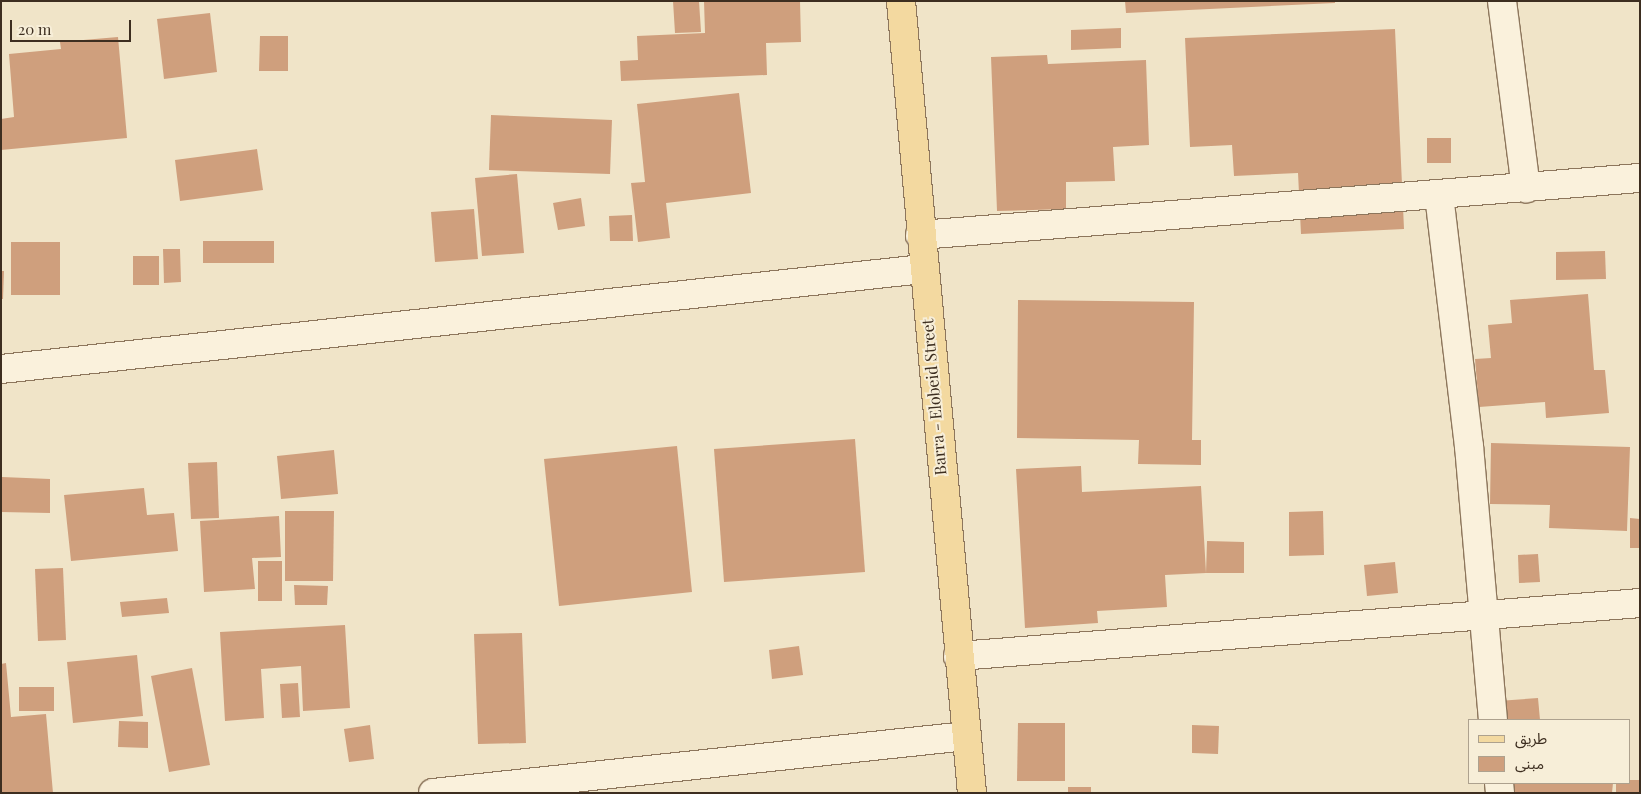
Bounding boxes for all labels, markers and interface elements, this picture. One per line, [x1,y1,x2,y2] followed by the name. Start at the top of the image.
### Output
[12,10,134,42] scale bar
[18,19,51,39] text: 20 m
[918,318,950,476] street label: Barra - Elobeid Street
[1468,719,1631,784] legend
[1515,728,1547,748] text: طريق
[1515,753,1544,773] text: مبنى

